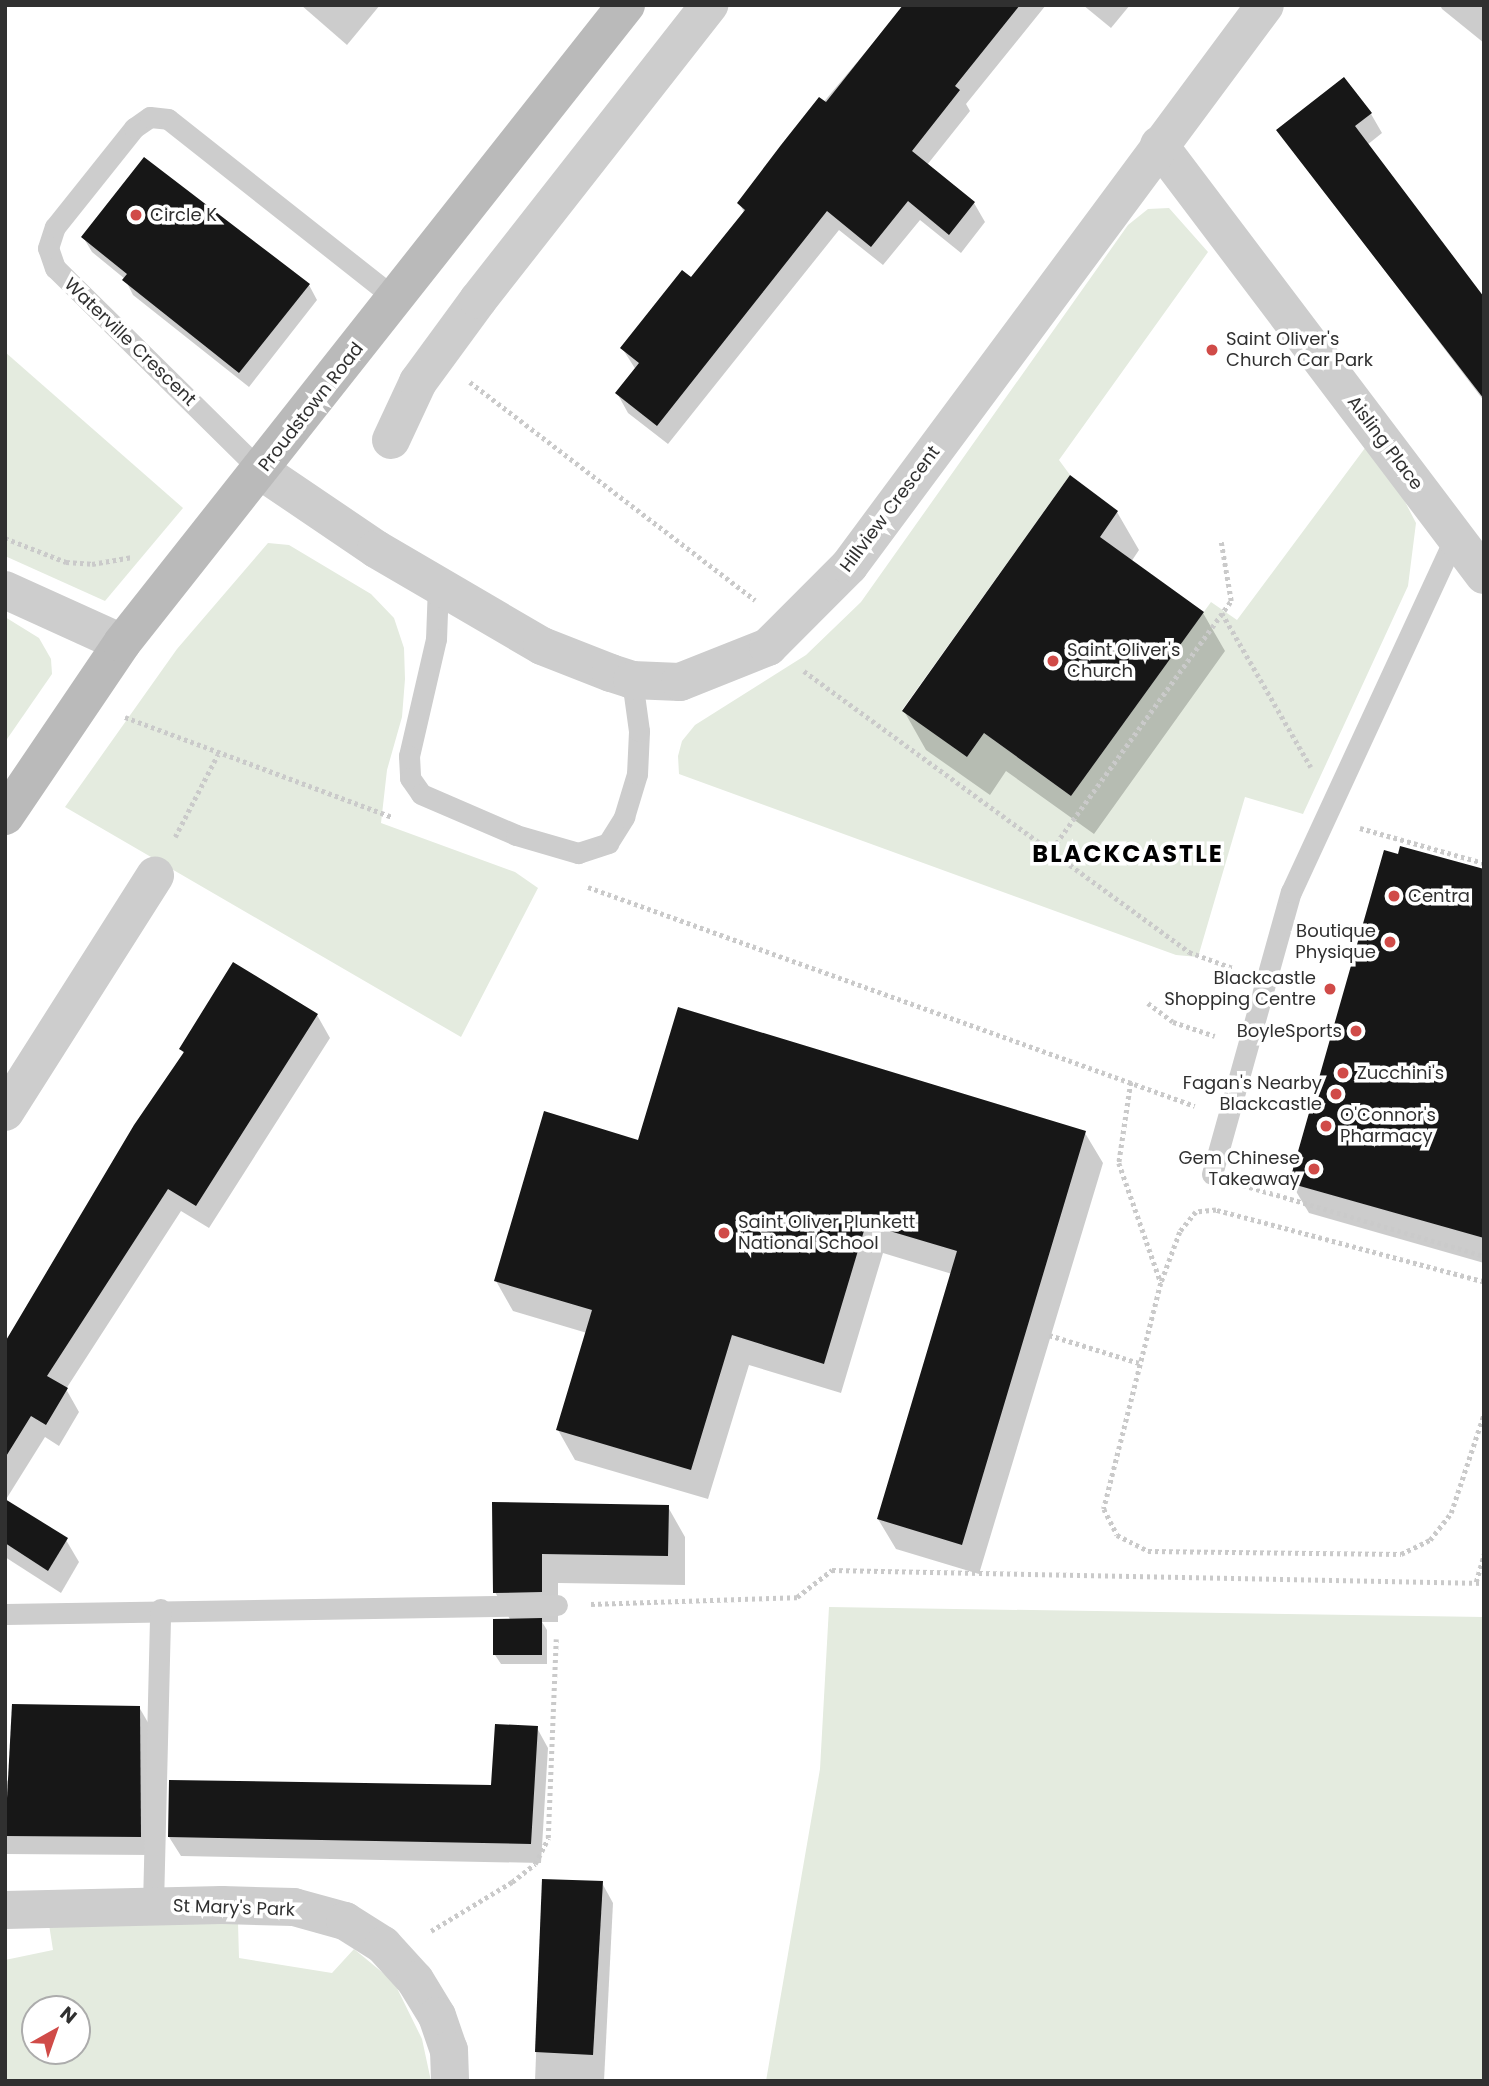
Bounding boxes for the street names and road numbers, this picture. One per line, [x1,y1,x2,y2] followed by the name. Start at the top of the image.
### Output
[60,274,200,410] street label: Waterville Crescent
[254,338,368,476] street label: Proudstown Road
[1343,392,1427,494] street label: Aisling Place
[836,442,944,576] street label: Hillview Crescent
[173,1895,295,1921] street label: St Mary's Park

